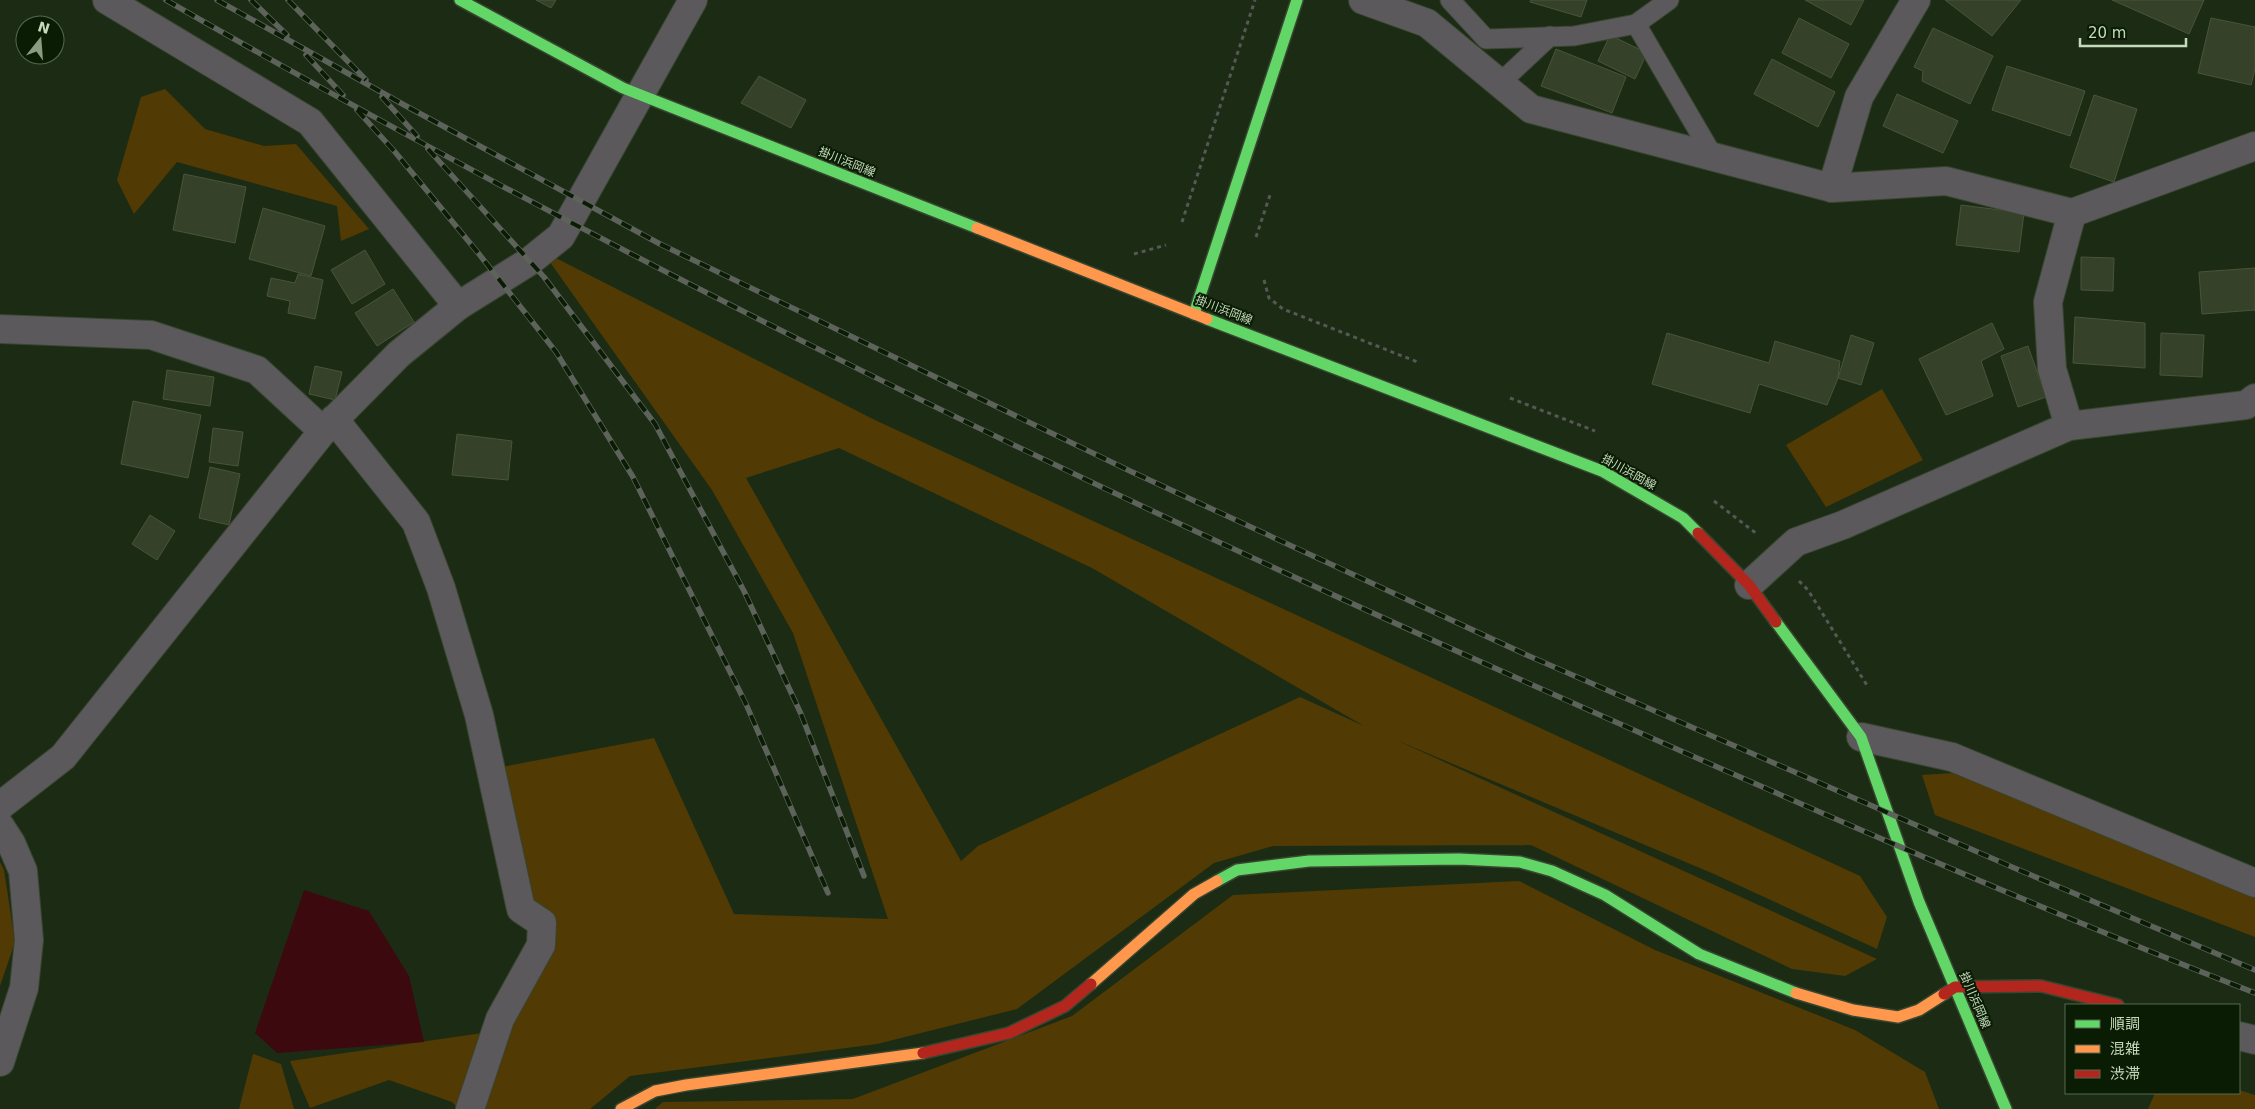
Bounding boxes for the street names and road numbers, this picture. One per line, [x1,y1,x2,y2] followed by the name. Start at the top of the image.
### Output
[817,144,877,180] street label: 掛川浜岡線
[1193,293,1255,327] street label: 掛川浜岡線
[1599,451,1659,493] street label: 掛川浜岡線
[1957,970,1993,1030] street label: 掛川浜岡線

